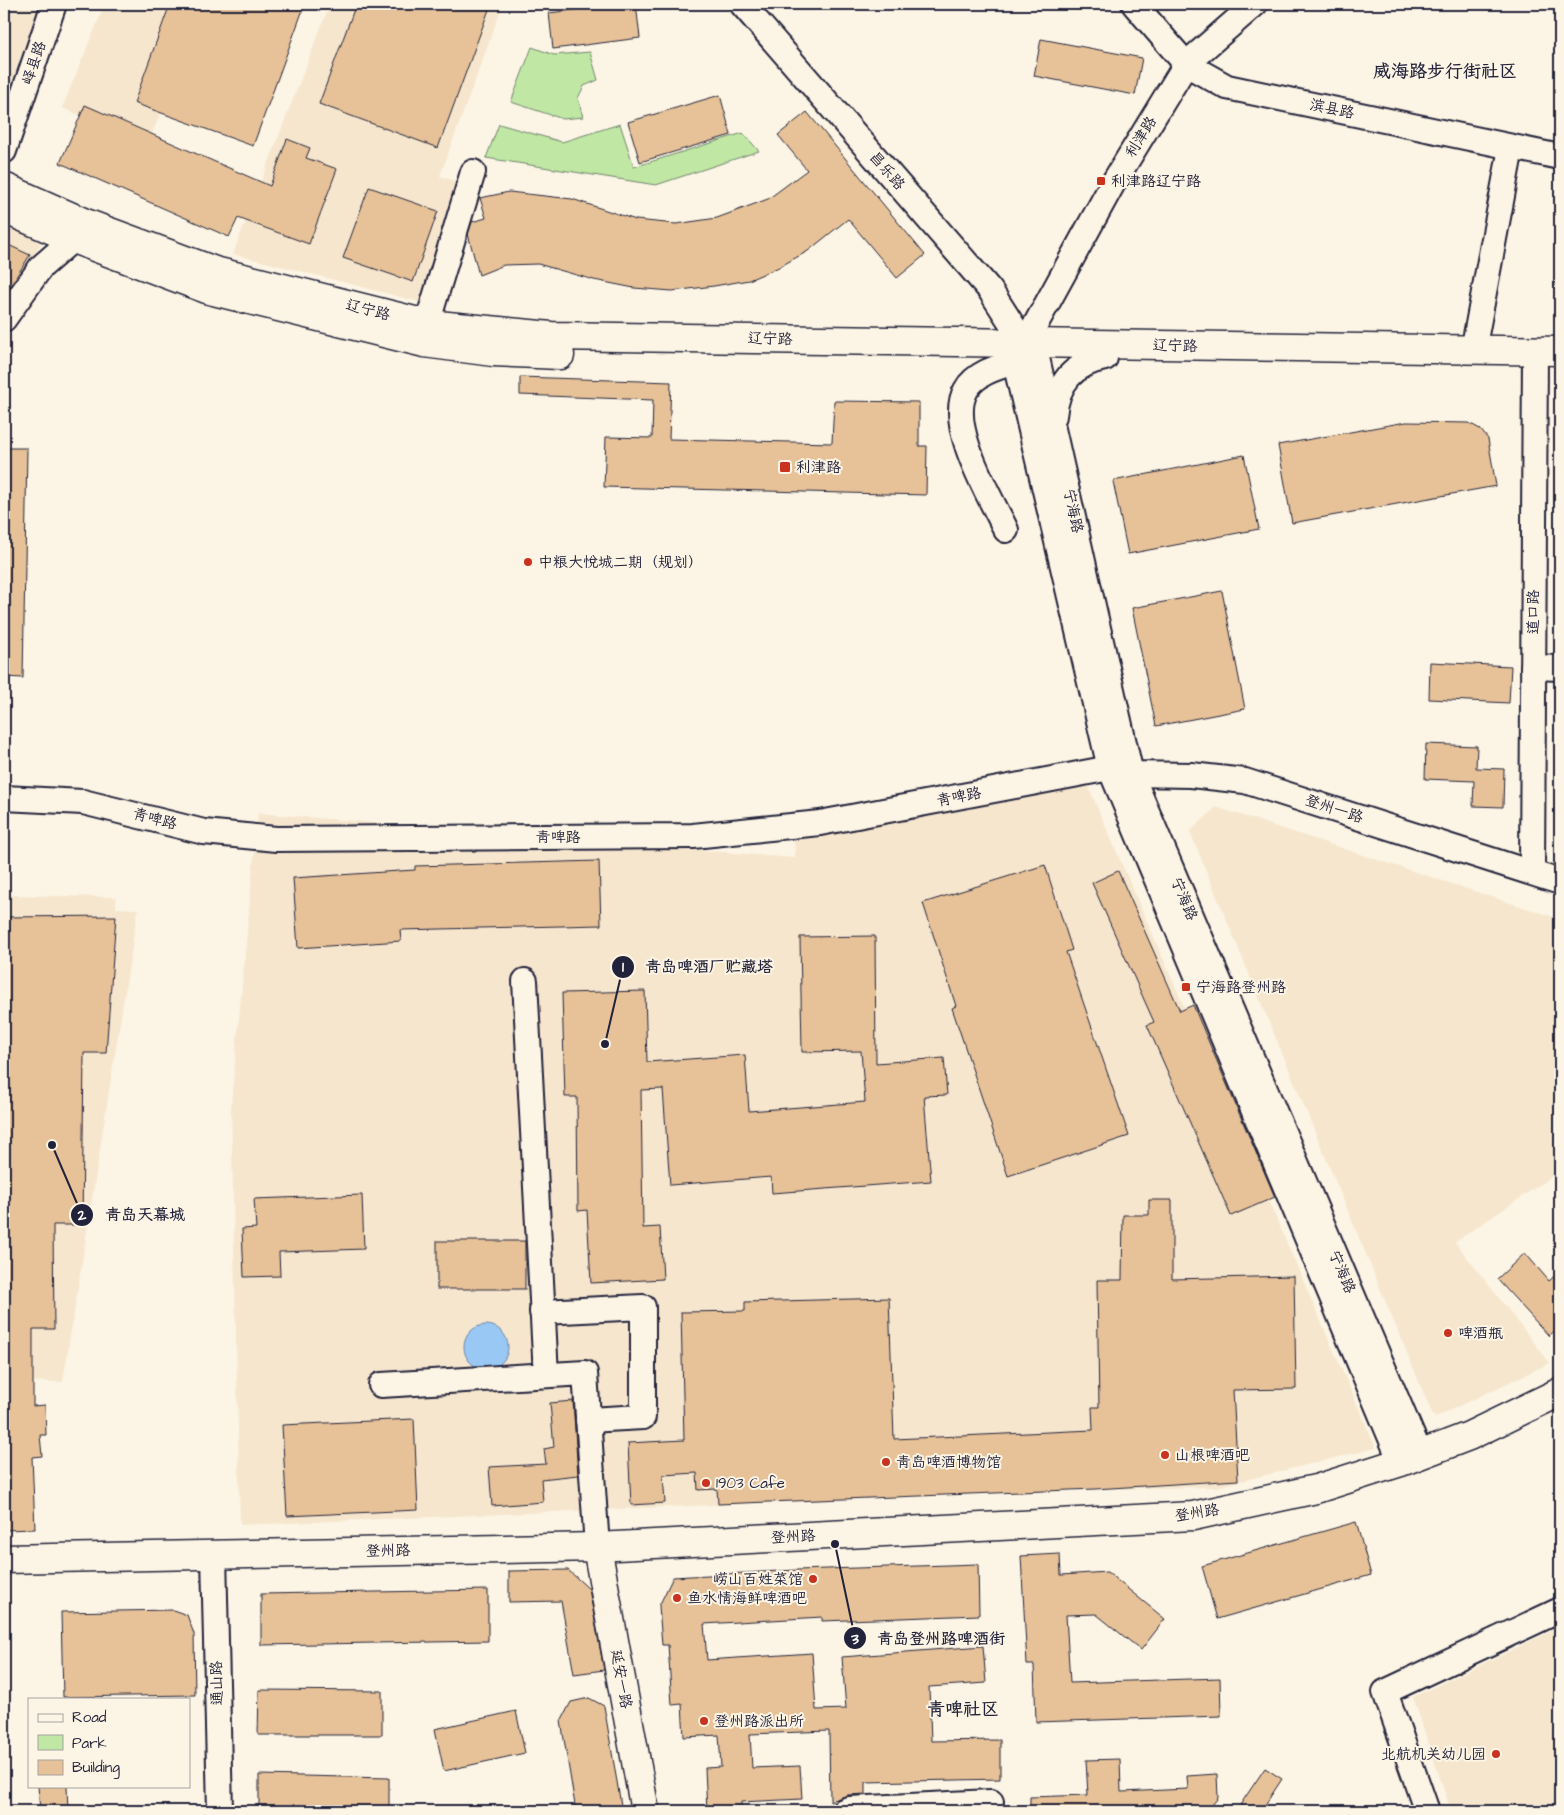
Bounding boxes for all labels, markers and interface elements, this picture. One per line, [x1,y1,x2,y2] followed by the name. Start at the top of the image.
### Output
[17,38,51,88] street label: 峄县路
[1373,59,1517,84] district label: 威海路步行街社区
[1308,94,1356,124] street label: 滨县路
[1120,112,1162,162] street label: 利津路
[864,147,910,195] street label: 昌乐路
[1111,171,1201,192] place label: 利津路辽宁路
[1095,175,1107,187] marker: 利津路辽宁路
[344,294,392,326] street label: 辽宁路
[747,328,793,350] street label: 辽宁路
[1152,335,1198,357] street label: 辽宁路
[796,457,841,478] place label: 利津路
[778,460,792,474] marker: 利津路
[1058,487,1088,535] street label: 宁海路
[538,552,703,573] place label: 中粮大悦城二期（规划）
[522,556,534,568] marker: 中粮大悦城二期（规划）
[1523,589,1544,635] street label: 道口路
[935,782,983,812] street label: 青啤路
[1302,790,1366,828] street label: 登州一路
[131,803,179,835] street label: 青啤路
[535,827,581,848] street label: 青啤路
[1166,874,1202,924] street label: 宁海路
[610,951,783,982] callout: 青岛啤酒厂贮藏塔
[645,956,773,978] text: 青岛啤酒厂贮藏塔
[622,957,624,978] text: 1
[1196,977,1286,998] place label: 宁海路登州路
[1180,981,1192,993] marker: 宁海路登州路
[70,1199,195,1230] callout: 青岛天幕城
[105,1204,185,1226] text: 青岛天幕城
[77,1205,87,1226] text: 2
[1324,1247,1360,1297] street label: 宁海路
[1458,1323,1503,1344] place label: 啤酒瓶
[1442,1327,1454,1339] marker: 啤酒瓶
[1175,1445,1250,1466] place label: 山根啤酒吧
[1159,1449,1171,1461] marker: 山根啤酒吧
[896,1452,1001,1473] place label: 青岛啤酒博物馆
[880,1456,892,1468] marker: 青岛啤酒博物馆
[716,1473,785,1494] place label: 1903 Cafe
[700,1477,712,1489] marker: 1903 Cafe
[1173,1499,1221,1527] street label: 登州路
[770,1525,816,1549] street label: 登州路
[365,1540,411,1562] street label: 登州路
[713,1569,803,1590] place label: 崂山百姓菜馆
[807,1573,819,1585] marker: 崂山百姓菜馆
[687,1588,807,1609] place label: 鱼水情海鲜啤酒吧
[671,1592,683,1604] marker: 鱼水情海鲜啤酒吧
[842,1623,1015,1654] callout: 青岛登州路啤酒街
[877,1628,1005,1650] text: 青岛登州路啤酒街
[850,1629,859,1650] text: 3
[605,1648,637,1710] street label: 延安一路
[206,1660,228,1706] street label: 通山路
[927,1697,999,1722] district label: 青啤社区
[28,1698,190,1788] legend
[72,1707,107,1728] text: Road
[714,1711,804,1732] place label: 登州路派出所
[698,1715,710,1727] marker: 登州路派出所
[72,1733,107,1754] text: Park
[1381,1744,1486,1765] place label: 北航机关幼儿园
[1490,1748,1502,1760] marker: 北航机关幼儿园
[72,1757,120,1779] text: Building

